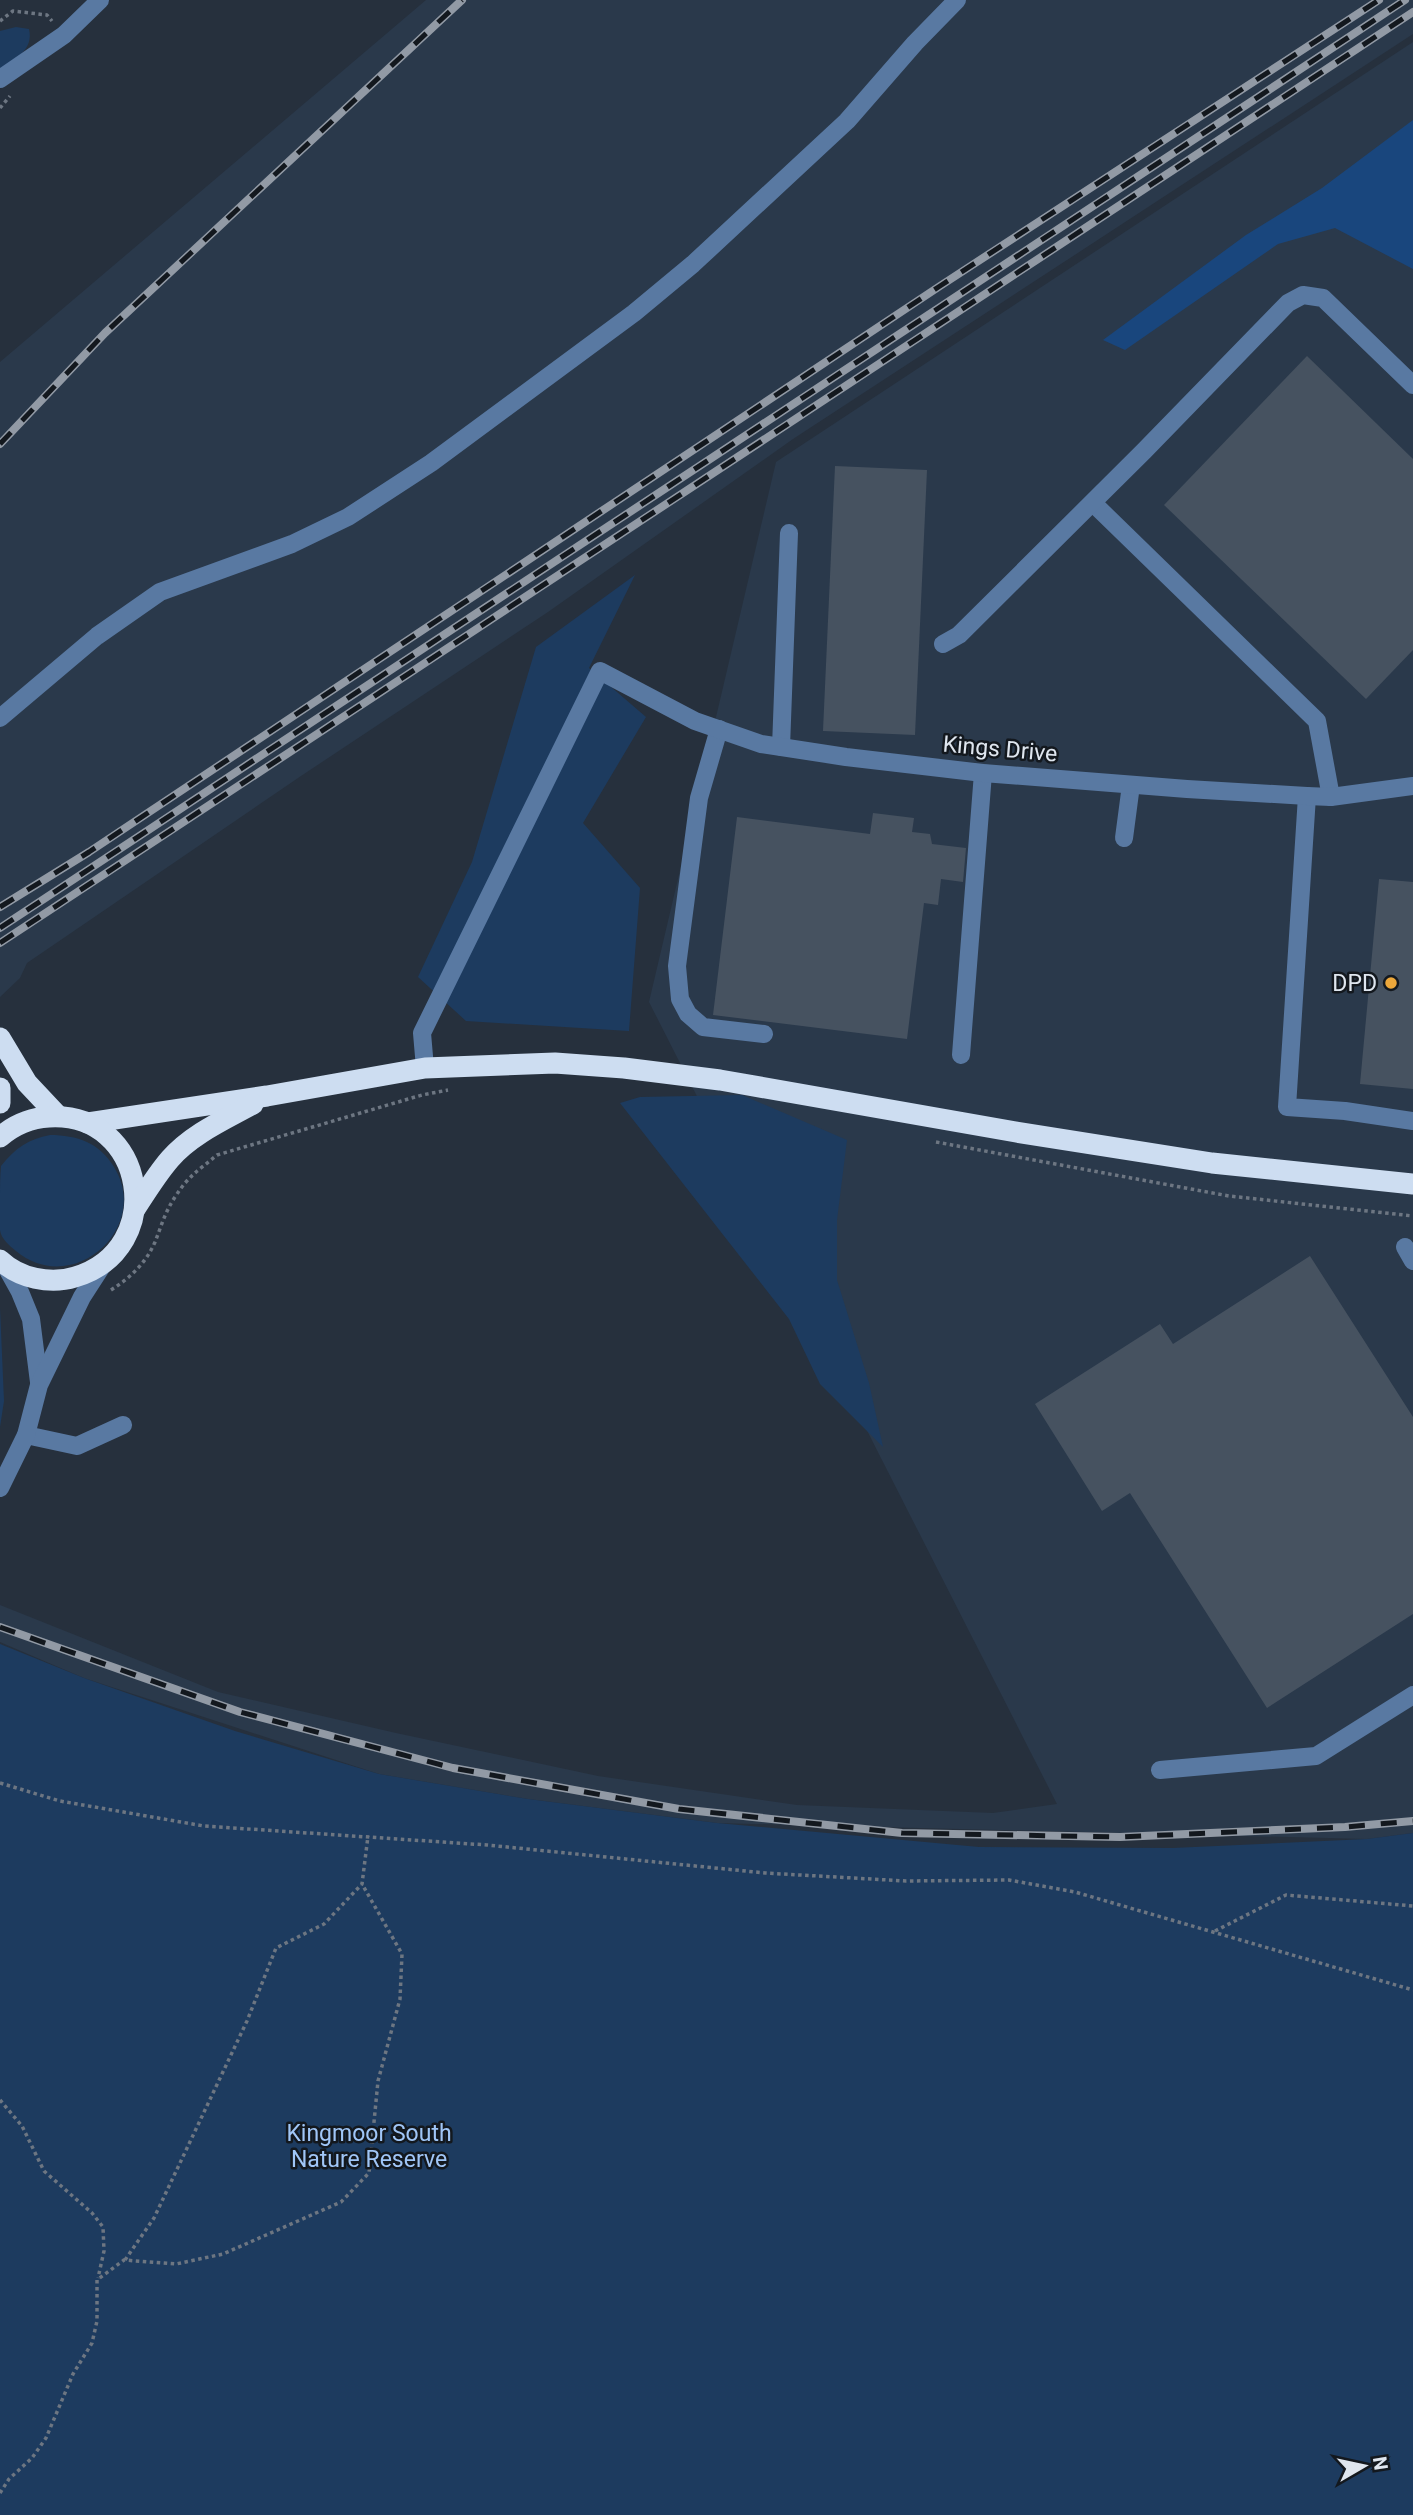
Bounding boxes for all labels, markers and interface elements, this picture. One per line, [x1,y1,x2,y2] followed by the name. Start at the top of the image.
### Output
[942,731,1058,767] street label: Kings Drive
[1332,970,1377,997] place label: DPD
[1383,975,1399,991] marker: DPD
[286,2120,452,2173] park label: Kingmoor South Nature Reserve
[1329,2431,1399,2501] north arrow
[1368,2455,1393,2472] text: N

